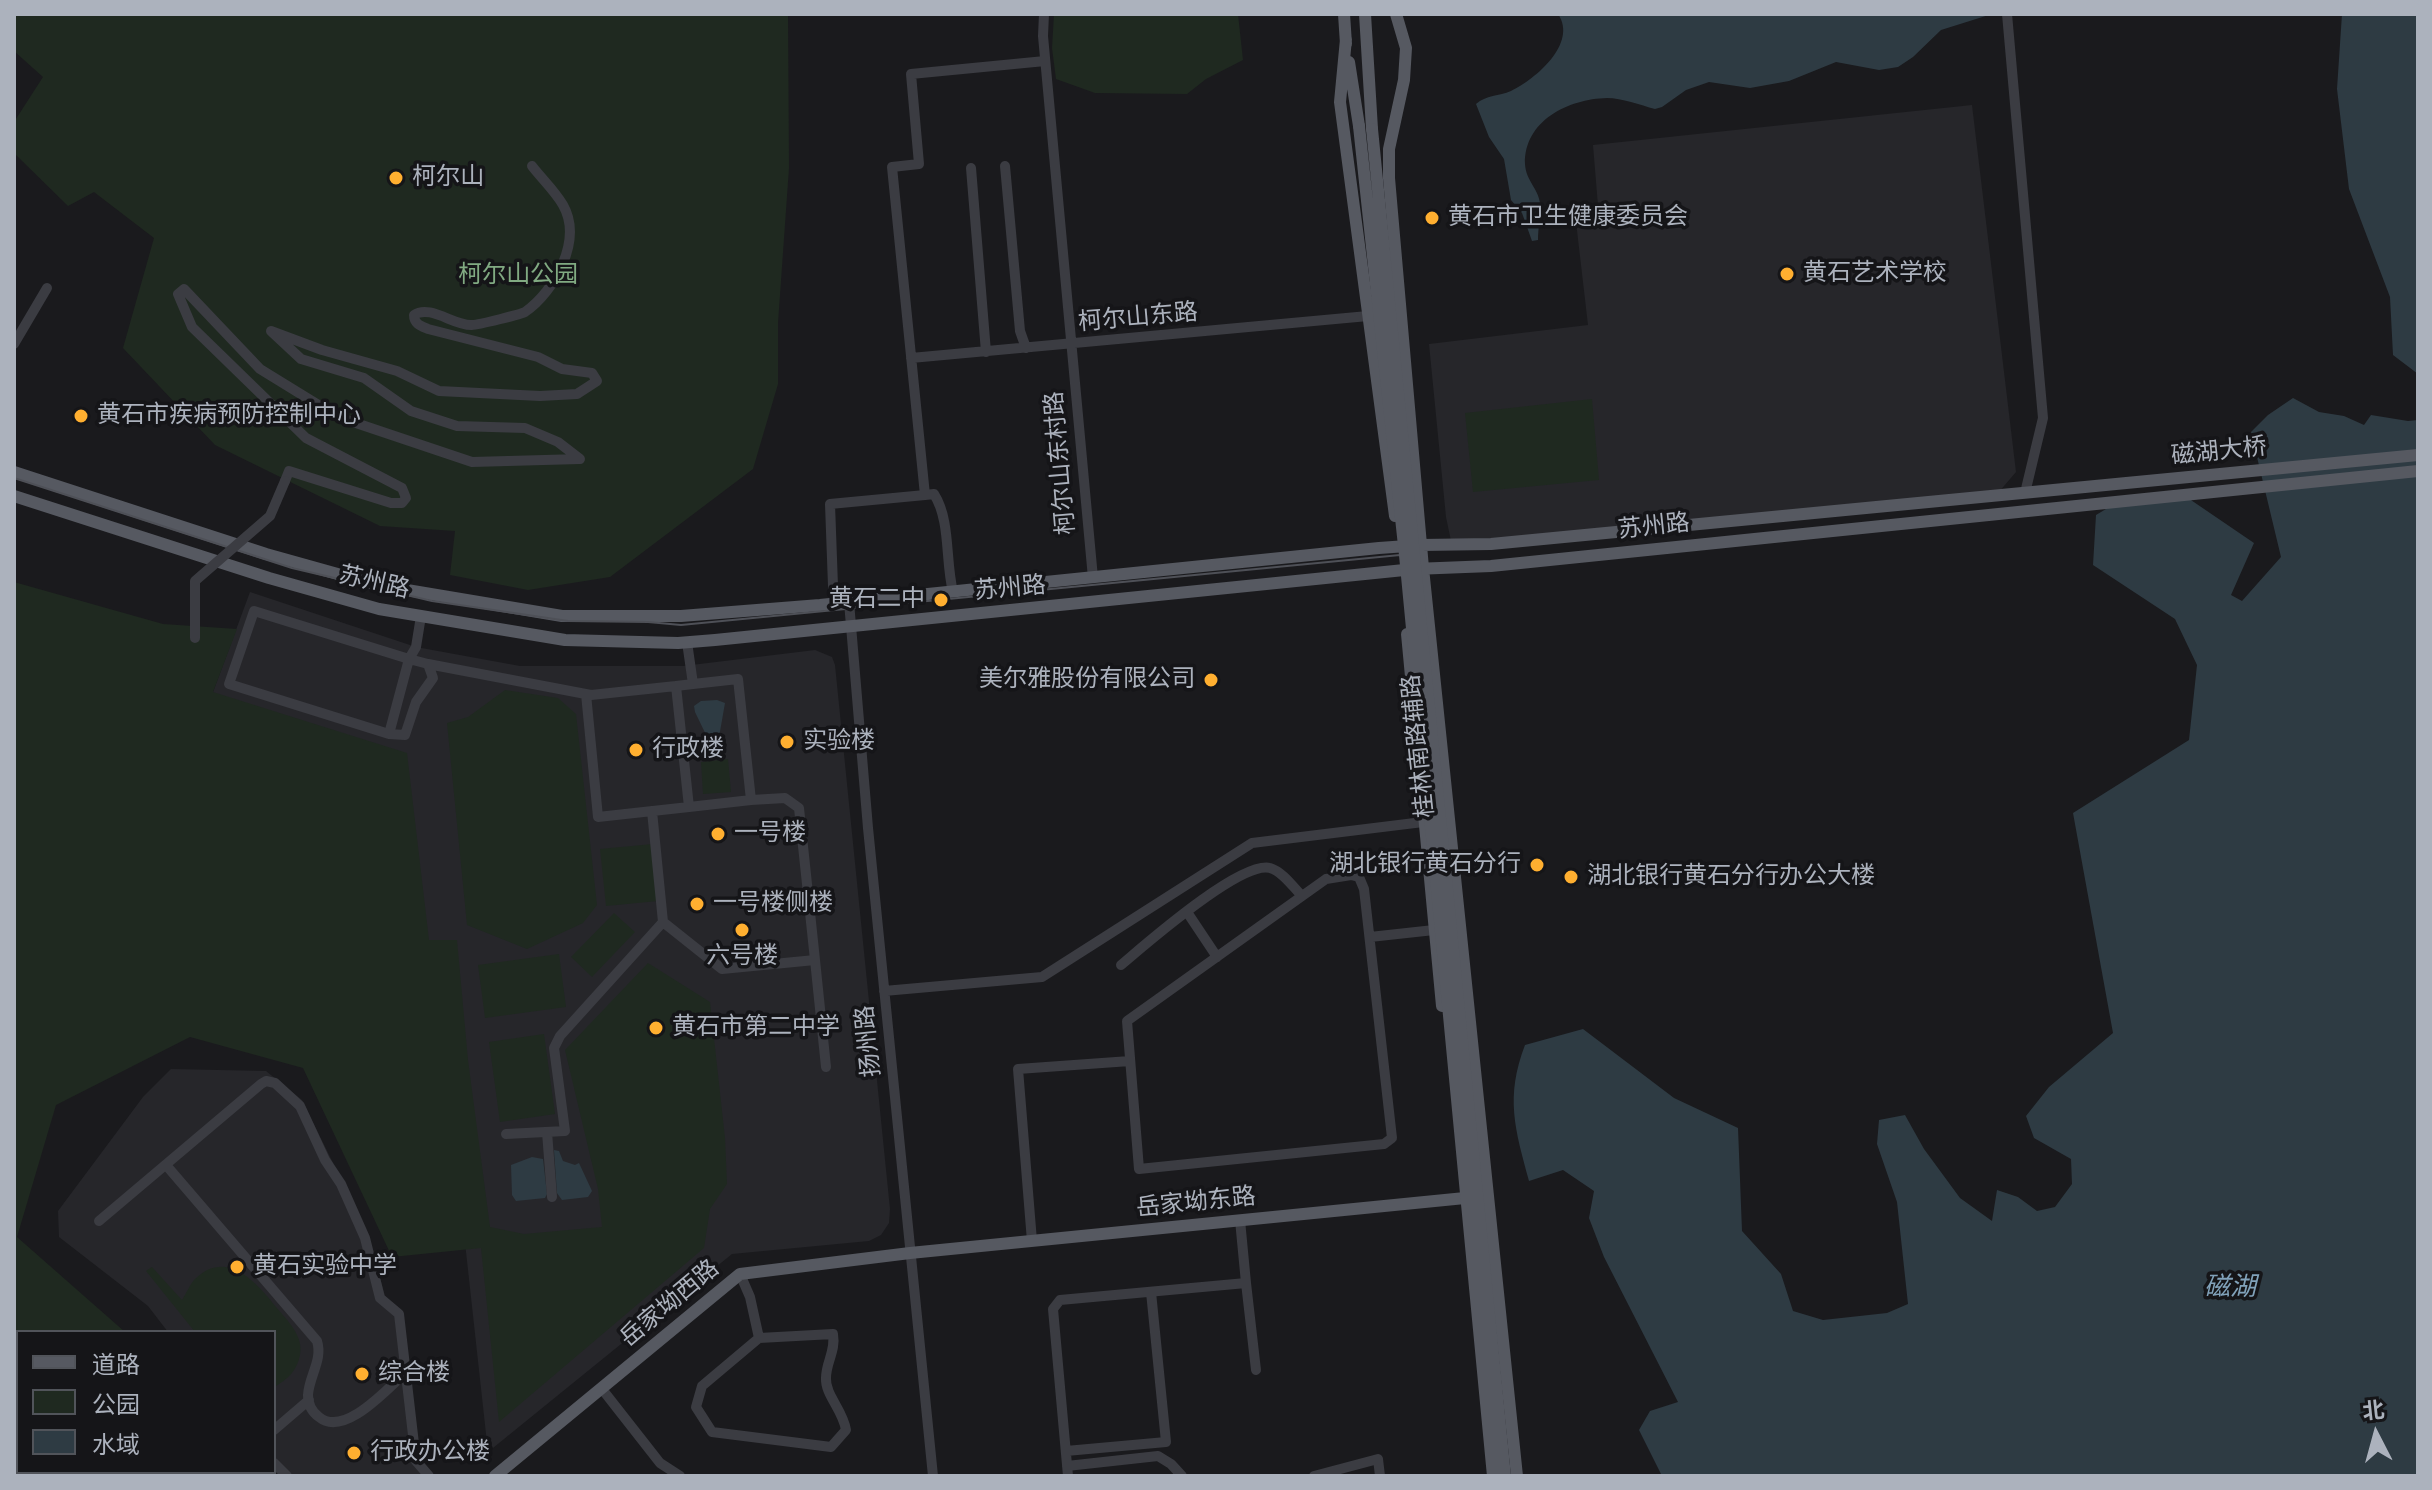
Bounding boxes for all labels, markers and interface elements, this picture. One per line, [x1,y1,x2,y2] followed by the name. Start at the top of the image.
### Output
[412,164,484,192] place label: 柯尔山
[387,169,405,187] marker: 柯尔山
[1448,204,1688,232] place label: 黄石市卫生健康委员会
[1423,209,1441,227] marker: 黄石市卫生健康委员会
[1803,260,1947,288] place label: 黄石艺术学校
[458,262,578,290] park label: 柯尔山公园
[1778,265,1796,283] marker: 黄石艺术学校
[1077,298,1199,338] street label: 柯尔山东路
[1040,390,1082,536] street label: 柯尔山东村路
[97,402,361,430] place label: 黄石市疾病预防控制中心
[72,407,90,425] marker: 黄石市疾病预防控制中心
[2170,433,2268,471] street label: 磁湖大桥
[1617,509,1691,545] street label: 苏州路
[336,561,412,605] street label: 苏州路
[973,572,1047,606] street label: 苏州路
[829,586,925,614] place label: 黄石二中
[932,591,950,609] marker: 黄石二中
[979,666,1195,694] place label: 美尔雅股份有限公司
[1202,671,1220,689] marker: 美尔雅股份有限公司
[1397,673,1441,819] street label: 桂林南路辅路
[803,728,875,756] place label: 实验楼
[778,733,796,751] marker: 实验楼
[652,736,724,764] place label: 行政楼
[627,741,645,759] marker: 行政楼
[734,820,806,848] place label: 一号楼
[709,825,727,843] marker: 一号楼
[1329,851,1521,879] place label: 湖北银行黄石分行
[1528,856,1546,874] marker: 湖北银行黄石分行
[1587,863,1875,891] place label: 湖北银行黄石分行办公大楼
[1562,868,1580,886] marker: 湖北银行黄石分行办公大楼
[713,890,833,918] place label: 一号楼侧楼
[688,895,706,913] marker: 一号楼侧楼
[733,921,751,939] marker: 六号楼
[706,943,778,971] place label: 六号楼
[851,1004,887,1078] street label: 扬州路
[672,1014,840,1042] place label: 黄石市第二中学
[647,1019,665,1037] marker: 黄石市第二中学
[1135,1182,1257,1224] street label: 岳家坳东路
[253,1253,397,1281] place label: 黄石实验中学
[615,1254,725,1354] street label: 岳家坳西路
[228,1258,246,1276] marker: 黄石实验中学
[2204,1272,2256,1304] water label: 磁湖
[16,1330,276,1474] legend
[92,1348,140,1380] text: 道路
[378,1360,450,1388] place label: 综合楼
[353,1365,371,1383] marker: 综合楼
[92,1388,140,1420] text: 公园
[2336,1394,2416,1474] north arrow
[2361,1394,2386,1426] text: 北
[92,1428,140,1460] text: 水域
[370,1439,490,1467] place label: 行政办公楼
[345,1444,363,1462] marker: 行政办公楼

